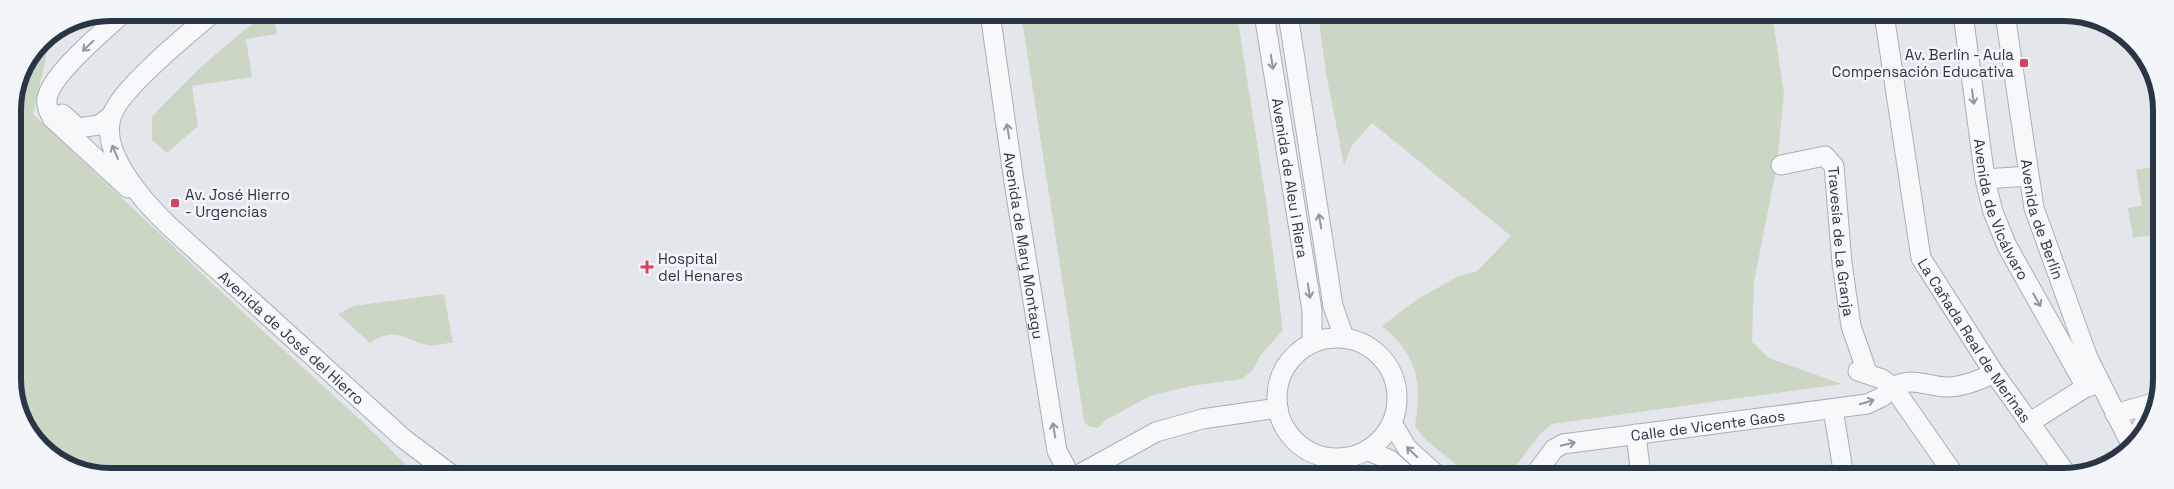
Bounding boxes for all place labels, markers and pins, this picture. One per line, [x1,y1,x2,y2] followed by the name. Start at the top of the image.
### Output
[1832,45,2014,81] place label: Av. Berlín - Aula Compensación Educativa
[2018,57,2030,69] marker: Av. Berlín - Aula Compensación Educativa
[185,185,290,221] place label: Av. José Hierro - Urgencias
[169,197,181,209] marker: Av. José Hierro - Urgencias
[658,249,743,285] place label: Hospital del Henares
[640,260,654,274] marker: Hospital del Henares

